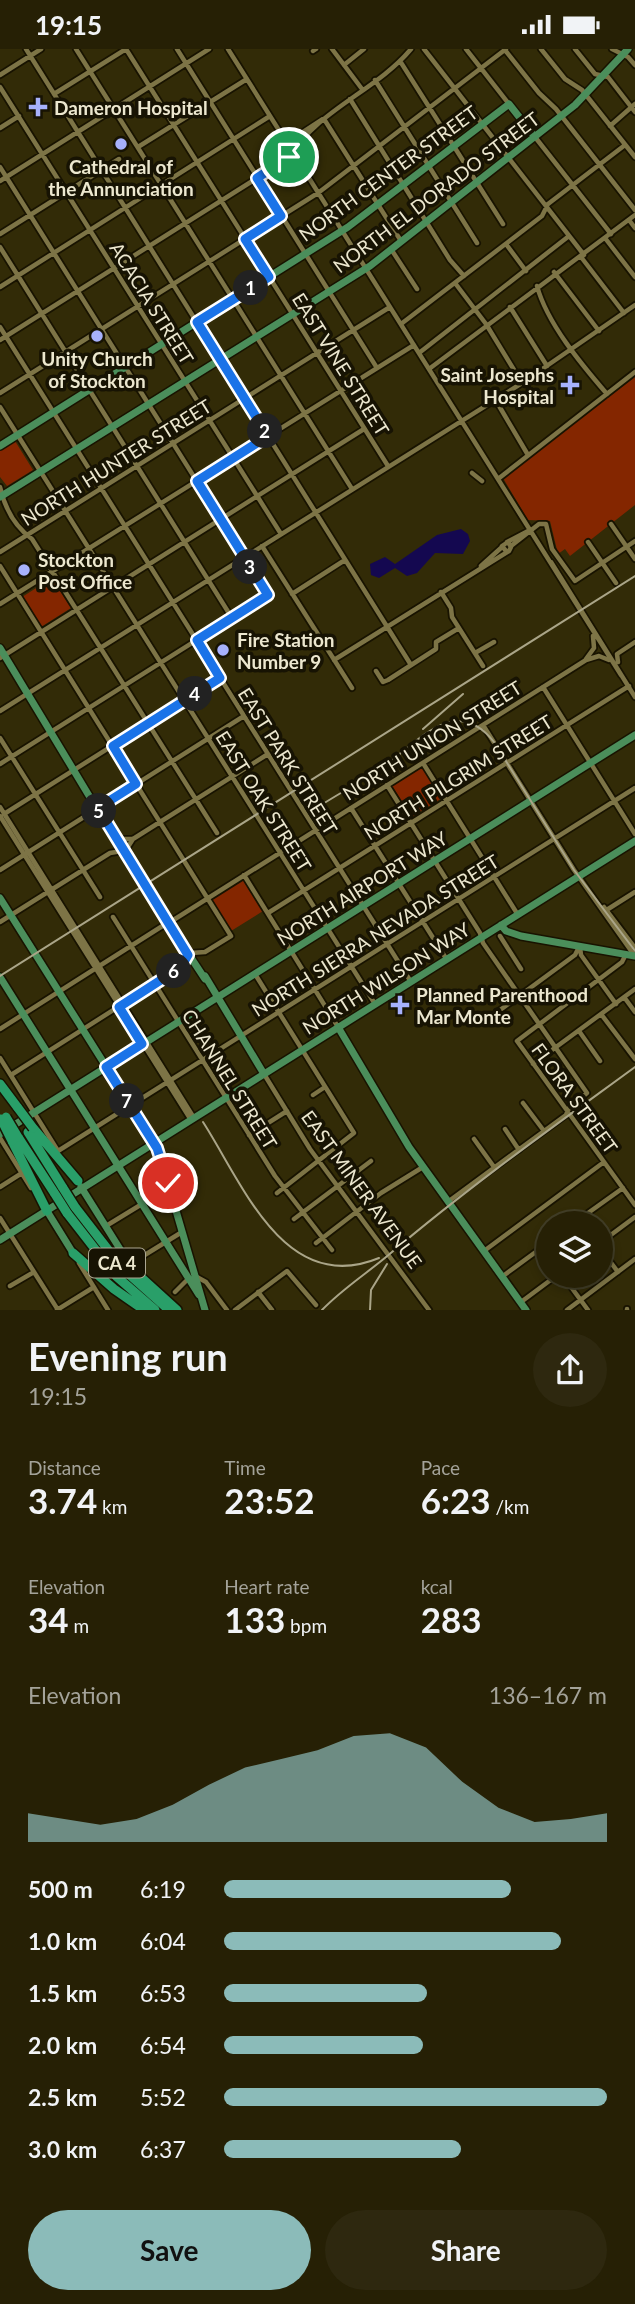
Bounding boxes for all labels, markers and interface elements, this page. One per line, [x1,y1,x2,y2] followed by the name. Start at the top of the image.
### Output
[35,9,102,41] text: 19:15
[54,96,208,119] place label: Dameron Hospital
[28,97,48,117] marker: Dameron Hospital
[294,100,482,246] street label: NORTH CENTER STREET
[328,107,544,277] street label: NORTH EL DORADO STREET
[259,127,319,187] pin
[113,136,129,152] marker: Cathedral of the Annunciation
[270,138,308,176] icon: arrive
[48,155,194,200] place label: Cathedral of the Annunciation
[105,238,199,368] street label: ACACIA STREET
[233,271,268,305] pin: 1
[245,276,256,299] text: 1
[288,288,394,440] street label: EAST VINE STREET
[89,328,105,344] marker: Unity Church of Stockton
[41,347,153,392] place label: Unity Church of Stockton
[440,363,554,408] place label: Saint Josephs Hospital
[560,375,580,395] marker: Saint Josephs Hospital
[16,394,216,530] street label: NORTH HUNTER STREET
[247,413,282,449] pin: 2
[259,419,270,442] text: 2
[38,548,132,593] place label: Stockton Post Office
[232,549,268,585] pin: 3
[244,555,255,578] text: 3
[16,562,32,578] marker: Stockton Post Office
[237,628,335,673] place label: Fire Station Number 9
[215,642,231,658] marker: Fire Station Number 9
[338,675,526,805] street label: NORTH UNION STREET
[178,677,212,711] pin: 4
[189,682,200,705] text: 4
[233,683,343,839] street label: EAST PARK STREET
[360,710,556,844] street label: NORTH PILGRIM STREET
[211,726,317,876] street label: EAST OAK STREET
[82,793,116,829] pin: 5
[93,799,104,822] text: 5
[272,826,452,950] street label: NORTH AIRPORT WAY
[247,849,503,1021] street label: NORTH SIERRA NEVADA STREET
[298,917,474,1039] street label: NORTH WILSON WAY
[156,953,192,989] pin: 6
[168,959,179,982] text: 6
[416,983,588,1028] place label: Planned Parenthood Mar Monte
[390,995,410,1015] marker: Planned Parenthood Mar Monte
[178,1005,282,1153] street label: CHANNEL STREET
[527,1038,623,1158] street label: FLORA STREET
[110,1083,144,1119] pin: 7
[121,1089,132,1112] text: 7
[297,1106,427,1272] street label: EAST MINER AVENUE
[138,1153,198,1213] pin
[149,1164,187,1202] icon: check
[536,1211,613,1288] map controls
[536,1211,613,1288] button: layers
[89,1248,145,1277] road number: CA 4
[28,1333,228,1379] text: Evening run
[533,1333,607,1407] button: share
[28,1382,87,1410] text: 19:15
[28,1456,101,1479] text: Distance
[224,1456,266,1479] text: Time
[421,1456,460,1479] text: Pace
[28,1479,97,1521] text: 3.74
[224,1479,315,1521] text: 23:52
[421,1479,491,1521] text: 6:23
[97,1495,127,1518] text: km
[491,1495,529,1518] text: /km
[28,1575,105,1598] text: Elevation
[224,1575,310,1598] text: Heart rate
[421,1575,453,1598] text: kcal
[28,1598,69,1640] text: 34
[224,1598,285,1640] text: 133
[421,1598,482,1640] text: 283
[69,1614,89,1637] text: m
[285,1614,327,1637] text: bpm
[28,1681,121,1709] text: Elevation
[489,1681,607,1709] text: 136–167 m
[28,1875,93,1903] text: 500 m
[140,1875,186,1903] text: 6:19
[28,1927,97,1955] text: 1.0 km
[140,1927,186,1955] text: 6:04
[28,1979,97,2007] text: 1.5 km
[140,1979,186,2007] text: 6:53
[28,2031,97,2059] text: 2.0 km
[140,2031,186,2059] text: 6:54
[28,2083,97,2111] text: 2.5 km
[140,2083,186,2111] text: 5:52
[28,2135,97,2163] text: 3.0 km
[140,2135,186,2163] text: 6:37
[28,2210,311,2290] button: Save
[325,2210,607,2290] button: Share

